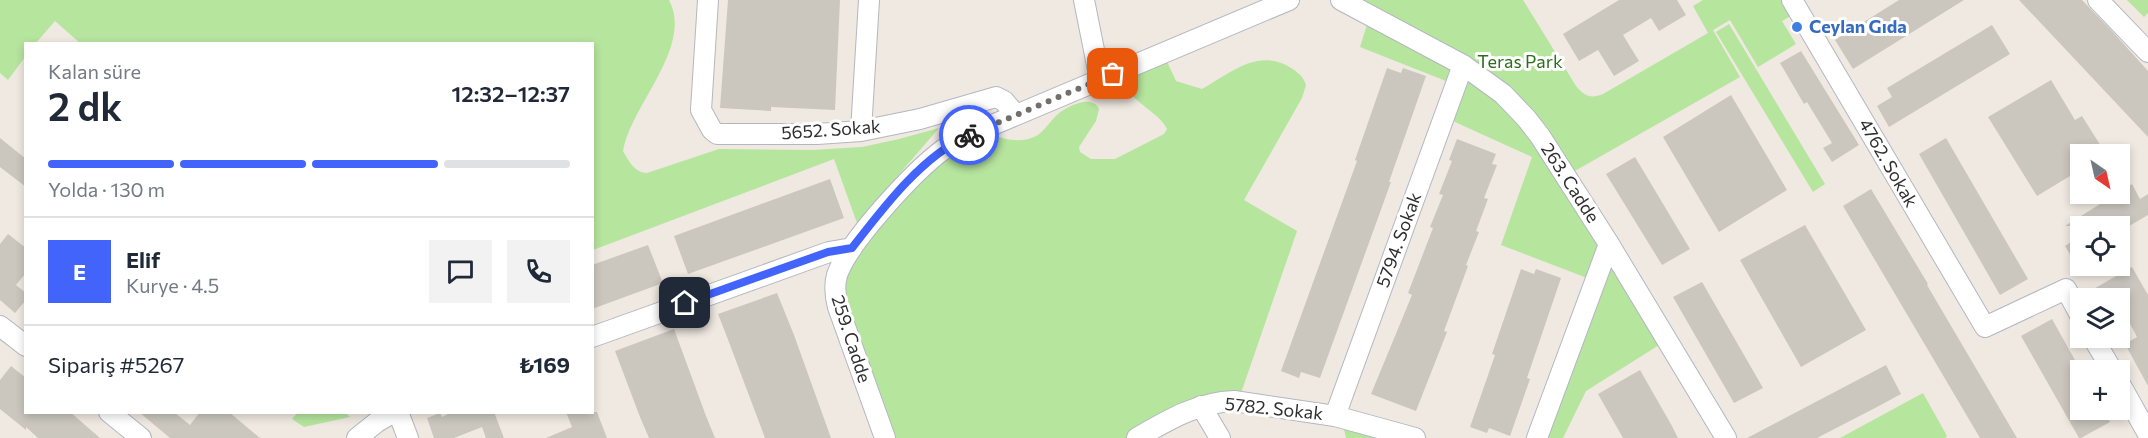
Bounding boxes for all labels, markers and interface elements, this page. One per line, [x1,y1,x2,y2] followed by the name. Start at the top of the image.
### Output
[1809,15,1907,37] place label: Ceylan Gıda
[1790,20,1804,34] marker: Ceylan Gıda
[1087,48,1138,99] pin
[1477,50,1563,72] park label: Teras Park
[1096,57,1129,90] icon: bag
[48,59,141,83] text: Kalan süre
[452,80,570,107] text: 12:32–12:37
[48,81,122,129] text: 2 dk
[939,105,999,165] courier
[1855,114,1923,211] street label: 4762. Sokak
[781,115,882,143] street label: 5652. Sokak
[953,119,986,152] icon: bike
[1537,139,1605,226] street label: 263. Cadde
[2070,144,2130,204] north arrow
[2070,144,2130,420] map controls
[48,177,165,201] text: Yolda · 130 m
[1371,189,1425,290] street label: 5794. Sokak
[2070,216,2130,276] button: locate
[429,240,492,303] button: chat
[507,240,570,303] button: phone
[126,246,160,273] text: Elif
[73,258,86,285] text: E
[126,273,219,297] text: Kurye · 4.5
[659,277,710,328] pin
[668,286,701,319] icon: home
[2070,288,2130,348] button: layers
[827,292,876,385] street label: 259. Cadde
[48,351,184,378] text: Sipariş #5267
[519,351,570,378] text: ₺169
[2070,360,2130,420] button: +
[1224,392,1325,424] street label: 5782. Sokak

